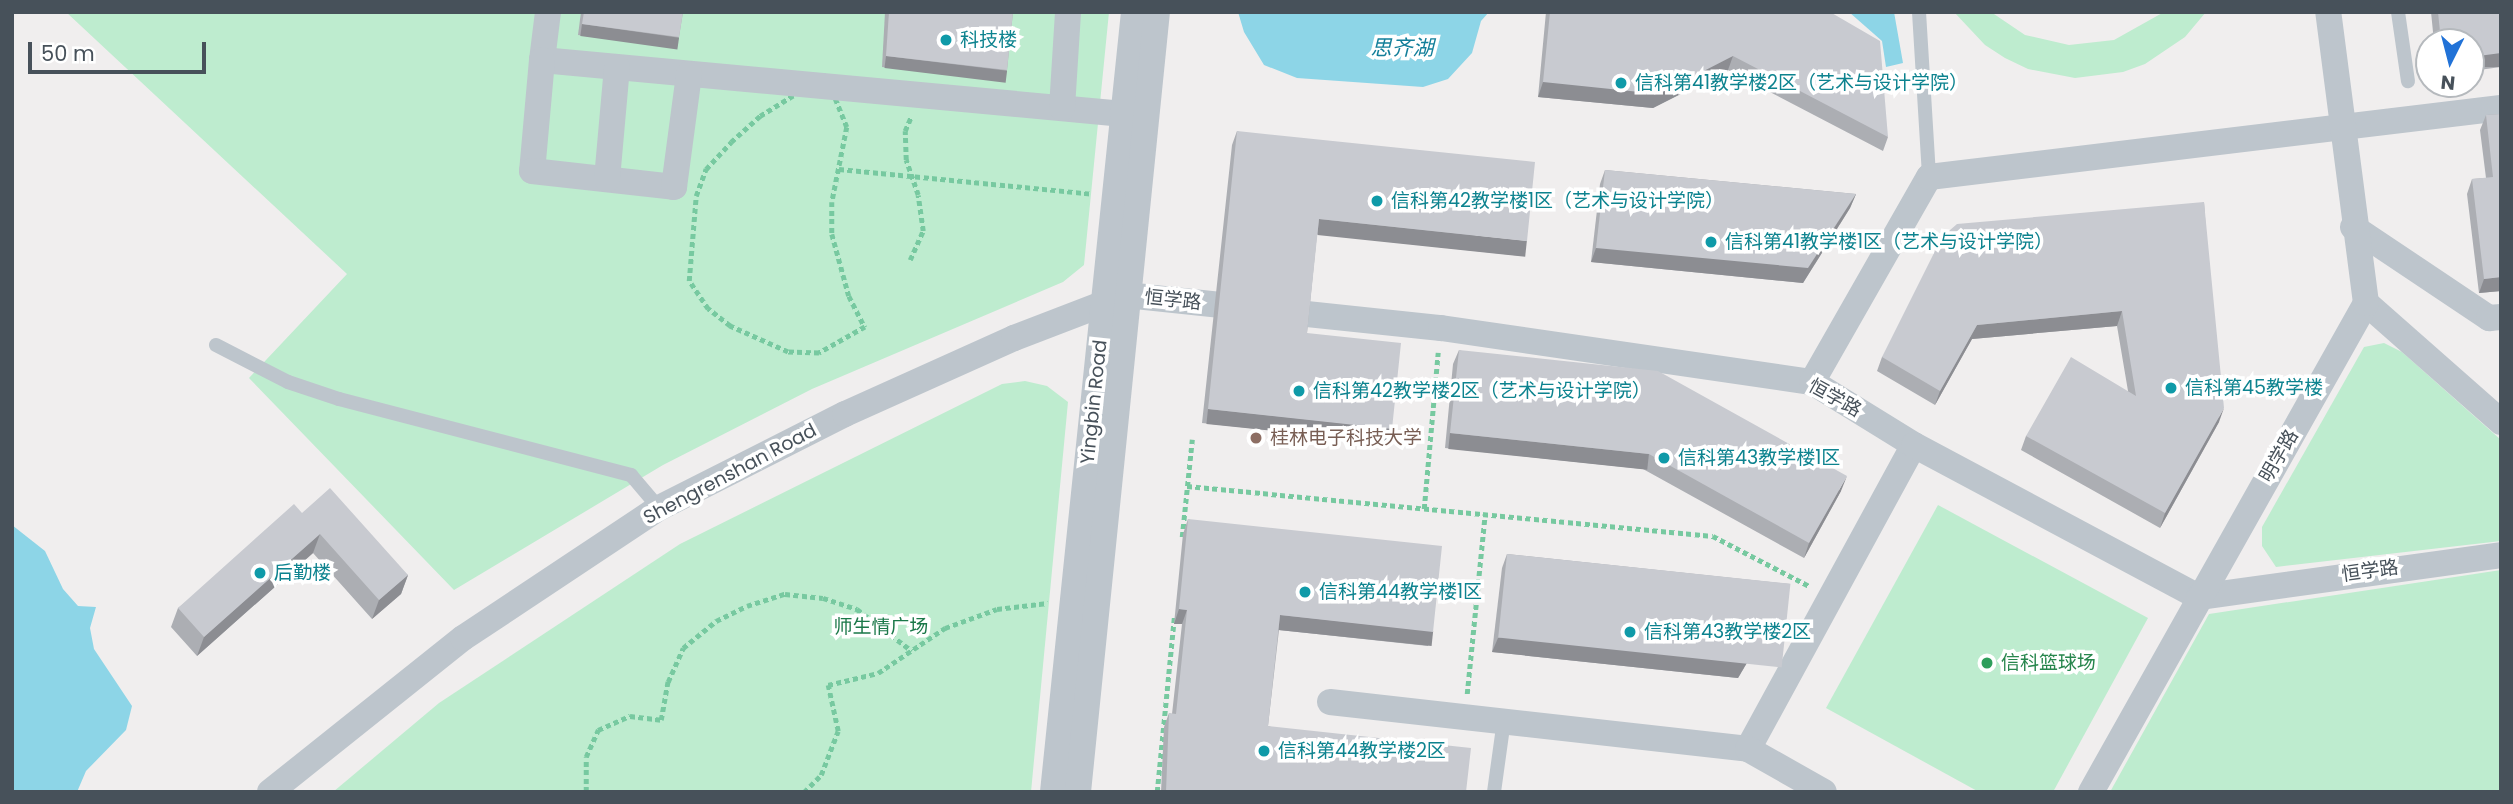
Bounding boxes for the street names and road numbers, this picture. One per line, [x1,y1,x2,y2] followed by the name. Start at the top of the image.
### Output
[1143,286,1203,314] street label: 恒学路
[1076,339,1112,465] street label: Yingbin Road
[1805,374,1865,422] street label: 恒学路
[640,419,820,529] street label: Shengrenshan Road
[2255,426,2303,486] street label: 明学路
[2340,556,2400,586] street label: 恒学路

